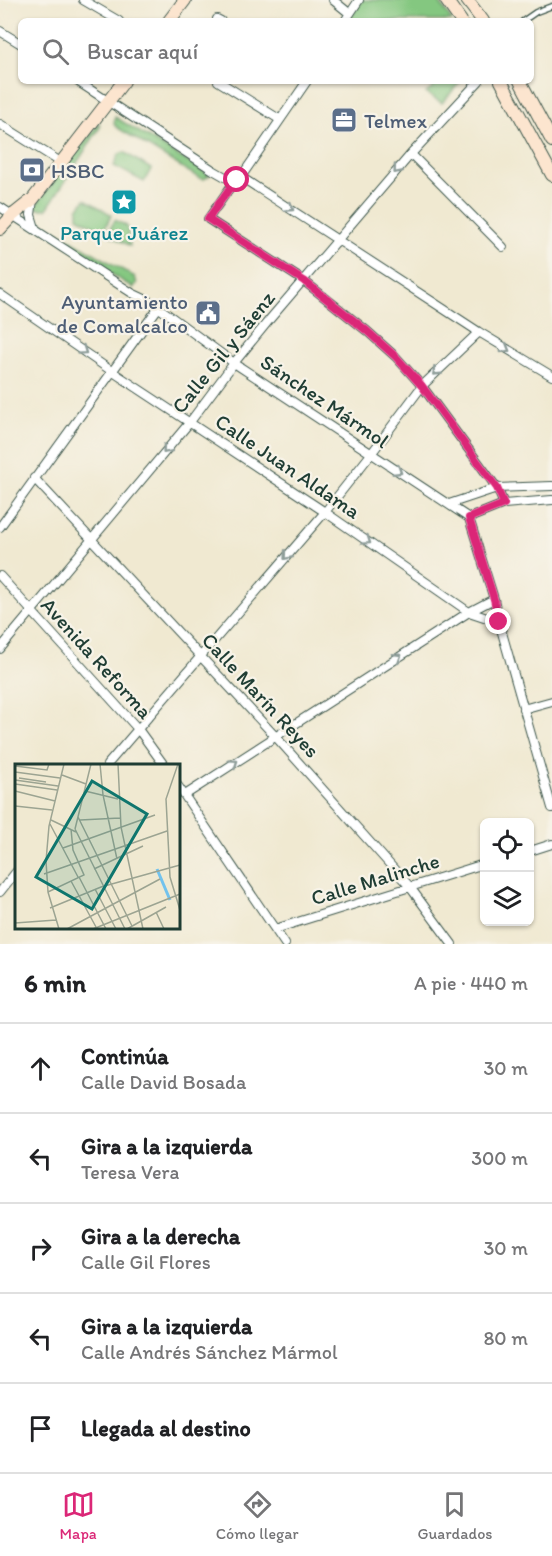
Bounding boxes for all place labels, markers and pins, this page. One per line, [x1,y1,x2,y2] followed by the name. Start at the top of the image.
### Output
[329,105,359,135] office icon: Telmex
[364,108,428,133] place label: Telmex
[17,155,47,185] bank icon: HSBC
[51,158,105,183] place label: HSBC
[109,187,139,217] place icon: Parque Juárez
[60,220,189,245] place label: Parque Juárez
[57,289,188,338] place label: Ayuntamiento de Comalcalco
[193,298,223,328] public building icon: Ayuntamiento de Comalcalco

